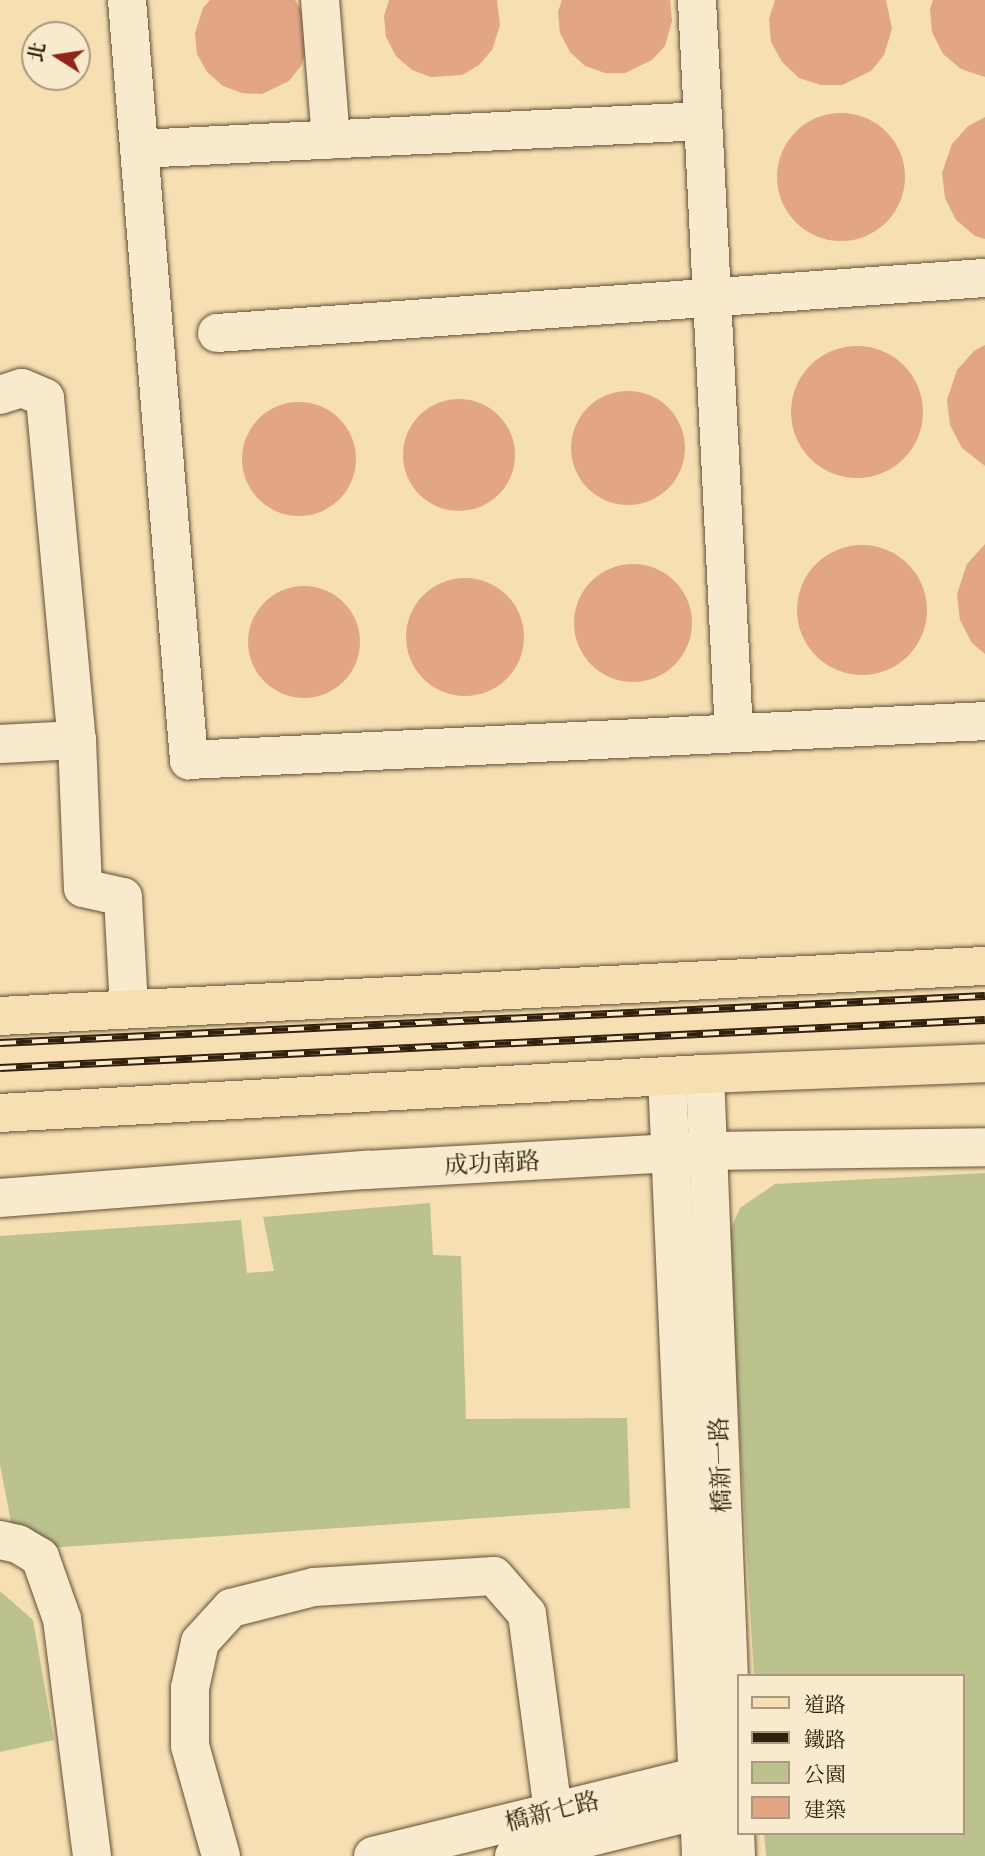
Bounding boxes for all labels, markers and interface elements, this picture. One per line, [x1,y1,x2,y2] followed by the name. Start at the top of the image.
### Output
[21,21,91,91] north arrow
[23,40,51,64] text: 北
[443,1146,541,1180] street label: 成功南路
[704,1417,736,1513] street label: 橋新一路
[736,1674,964,1835] legend
[804,1691,846,1718] text: 道路
[804,1726,846,1753] text: 鐵路
[804,1761,846,1788] text: 公園
[502,1785,602,1837] street label: 橋新七路
[804,1796,846,1823] text: 建築

